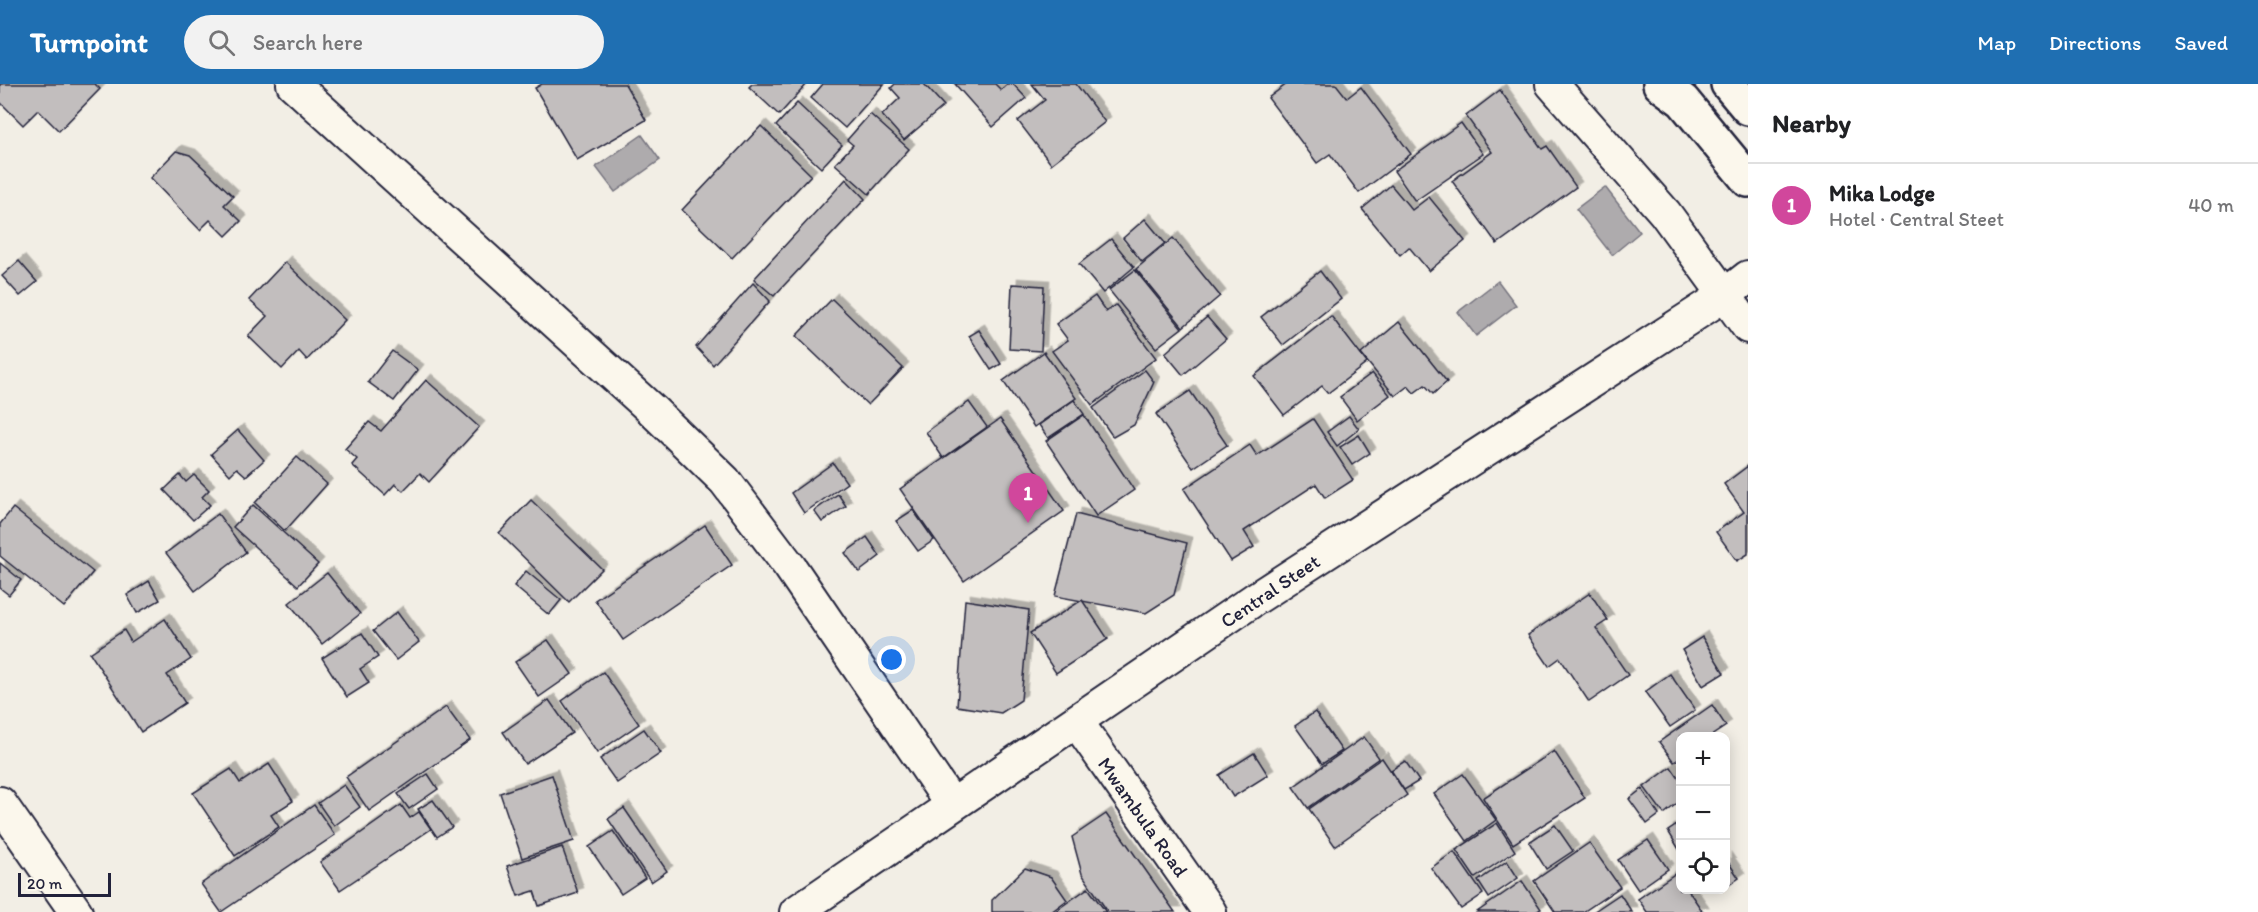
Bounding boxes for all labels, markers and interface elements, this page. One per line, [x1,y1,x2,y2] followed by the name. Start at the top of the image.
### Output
[184,15,604,69] search box
[30,25,148,59] text: Turnpoint
[205,26,238,59] icon: search
[253,29,363,56] text: Search here
[1978,30,2016,55] text: Map
[2049,30,2141,55] text: Directions
[2174,30,2228,55] text: Saved
[1772,107,1851,139] text: Nearby
[1829,180,1935,207] text: Mika Lodge
[1787,193,1796,217] text: 1
[2188,193,2234,217] text: 40 m
[1829,207,2004,231] text: Hotel · Central Steet
[1008,474,1048,523] pin: 1
[1216,549,1324,633] street label: Central Steet
[877,645,906,674] your location
[1676,732,1730,894] map controls
[1676,732,1730,786] button: +
[1093,753,1193,882] street label: Mwambula Road
[1676,786,1730,840] button: −
[1676,840,1730,894] button: locate
[18,870,111,898] scale bar
[27,874,62,893] text: 20 m

